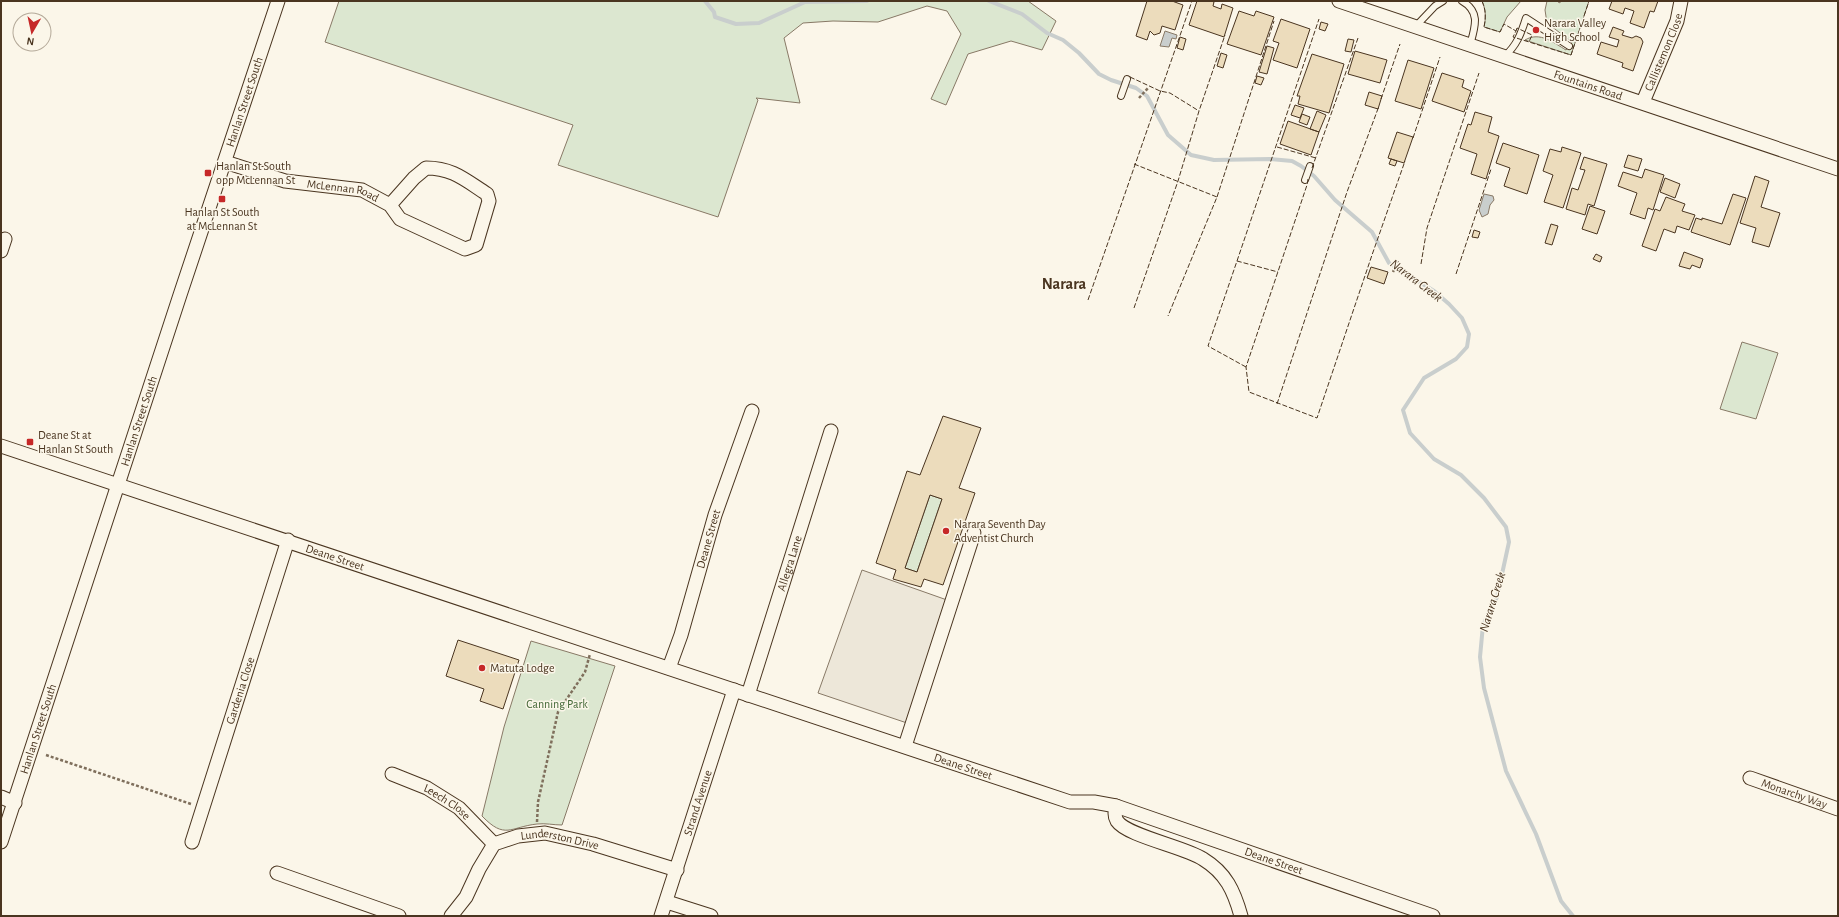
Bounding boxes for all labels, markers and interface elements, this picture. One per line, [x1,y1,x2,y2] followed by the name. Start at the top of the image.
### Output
[12,12,52,52] north arrow
[1642,12,1684,93] street label: Callistemon Close
[1544,17,1606,43] place label: Narara Valley High School
[1531,25,1541,35] marker: Narara Valley High School
[26,35,35,47] text: N
[224,55,265,148] street label: Hanlan Street South
[1552,68,1624,102] street label: Fountains Road
[216,160,295,186] place label: Hanlan St South opp McLennan St
[203,168,213,178] marker: Hanlan St South opp McLennan St
[306,178,381,204] street label: McLennan Road
[217,194,227,204] marker: Hanlan St South at McLennan St
[184,206,260,232] place label: Hanlan St South at McLennan St
[1387,257,1445,305] water label: Narara Creek
[1042,276,1087,292] district label: Narara
[118,374,159,468] street label: Hanlan Street South
[38,429,113,455] place label: Deane St at Hanlan St South
[25,437,35,447] marker: Deane St at Hanlan St South
[694,508,723,570] street label: Deane Street
[954,518,1046,544] place label: Narara Seventh Day Adventist Church
[941,526,951,536] marker: Narara Seventh Day Adventist Church
[775,534,804,593] street label: Allegra Lane
[304,542,366,573] street label: Deane Street
[1478,570,1508,634] water label: Narara Creek
[224,655,256,726] street label: Gardenia Close
[490,662,555,674] place label: Matuta Lodge
[477,663,487,673] marker: Matuta Lodge
[18,682,58,775] street label: Hanlan Street South
[526,698,588,710] park label: Canning Park
[932,751,994,782] street label: Deane Street
[681,768,714,837] street label: Strand Avenue
[1760,777,1829,812] street label: Monarchy Way
[422,781,473,822] street label: Leech Close
[520,827,601,852] street label: Lunderston Drive
[1243,845,1305,876] street label: Deane Street

